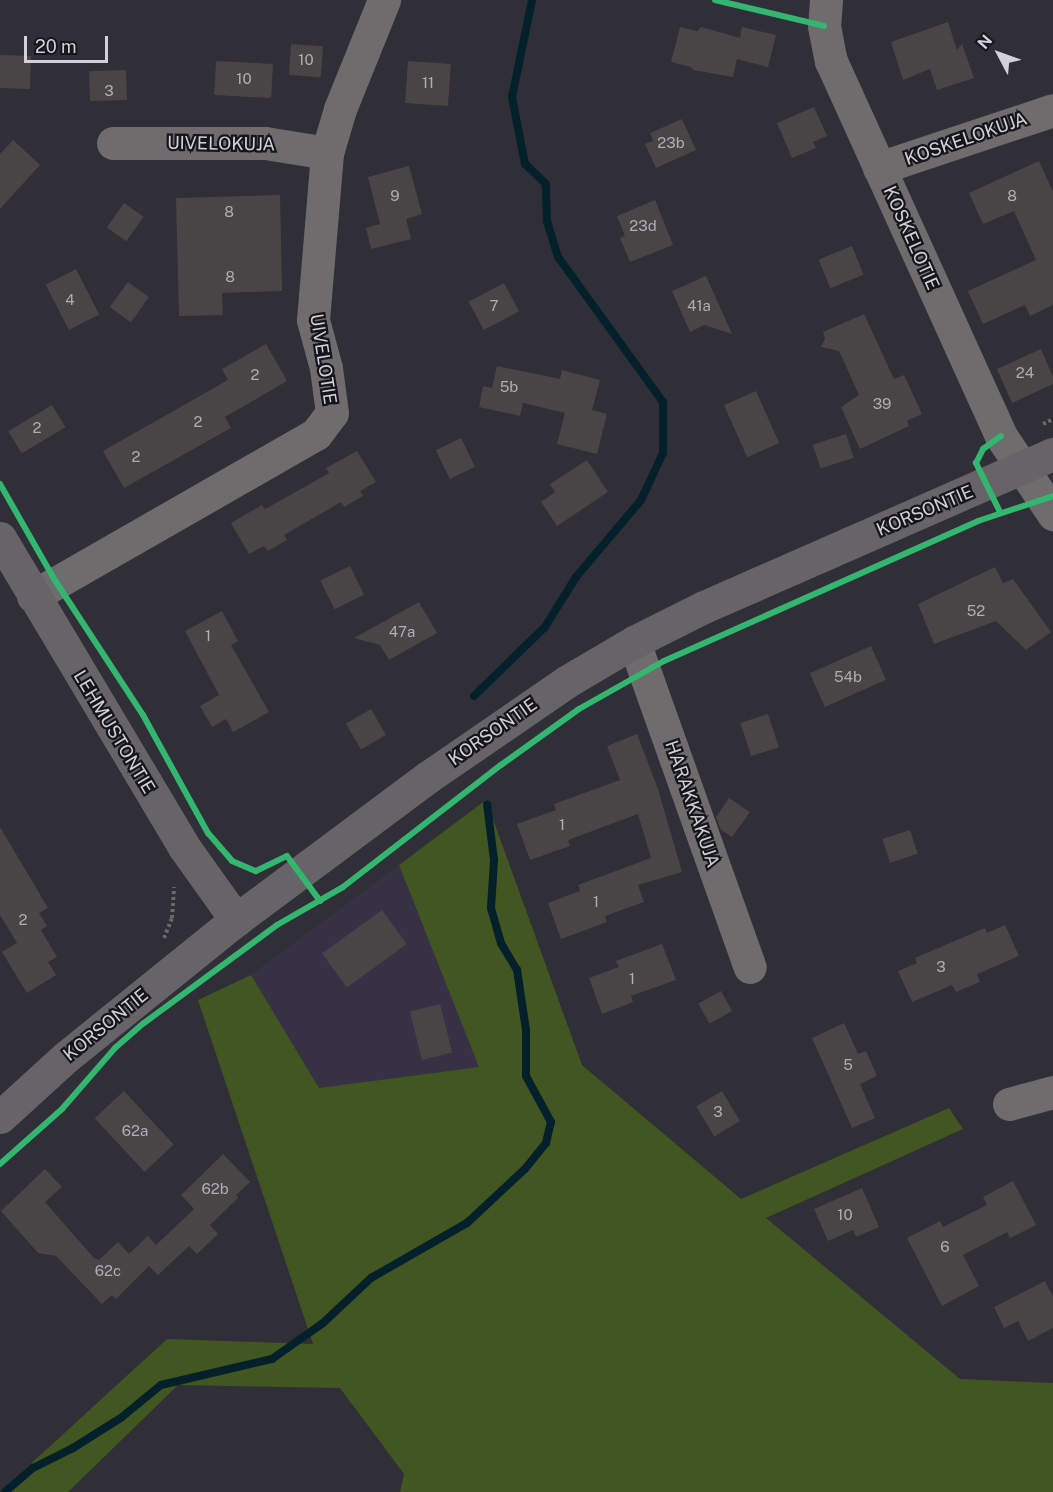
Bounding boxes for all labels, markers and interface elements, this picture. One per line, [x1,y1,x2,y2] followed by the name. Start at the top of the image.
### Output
[27,24,111,62] scale bar
[969,24,1029,84] north arrow
[974,31,996,53] text: N
[35,36,77,57] text: 20 m
[298,51,314,69] house number: 10
[236,70,252,88] house number: 10
[422,74,434,92] house number: 11
[104,82,114,100] house number: 3
[902,108,1030,170] street label: KOSKELOKUJA
[167,132,275,156] street label: UIVELOKUJA
[657,134,685,152] house number: 23b
[878,183,944,293] street label: KOSKELOTIE
[390,187,400,205] house number: 9
[1007,187,1017,205] house number: 8
[224,203,234,221] house number: 8
[629,217,657,235] house number: 23d
[225,268,235,286] house number: 8
[65,291,75,309] house number: 4
[489,297,499,315] house number: 7
[687,297,711,315] house number: 41a
[305,312,341,406] street label: UIVELOTIE
[1016,364,1034,382] house number: 24
[251,366,259,384] house number: 2
[500,378,518,396] house number: 5b
[873,395,891,413] house number: 39
[194,413,202,431] house number: 2
[33,419,41,437] house number: 2
[132,448,140,466] house number: 2
[873,481,977,541] street label: KORSONTIE
[967,602,985,620] house number: 52
[389,623,415,641] house number: 47a
[205,627,211,645] house number: 1
[69,666,159,798] street label: LEHMUSTONTIE
[834,668,862,686] house number: 54b
[445,694,541,770] street label: KORSONTIE
[660,738,724,870] street label: HARAKKAKUJA
[559,816,565,834] house number: 1
[593,893,599,911] house number: 1
[19,911,27,929] house number: 2
[936,958,946,976] house number: 3
[629,970,635,988] house number: 1
[59,984,153,1066] street label: KORSONTIE
[843,1056,853,1074] house number: 5
[713,1103,723,1121] house number: 3
[122,1122,148,1140] house number: 62a
[201,1180,229,1198] house number: 62b
[837,1206,853,1224] house number: 10
[940,1238,950,1256] house number: 6
[95,1262,121,1280] house number: 62c

